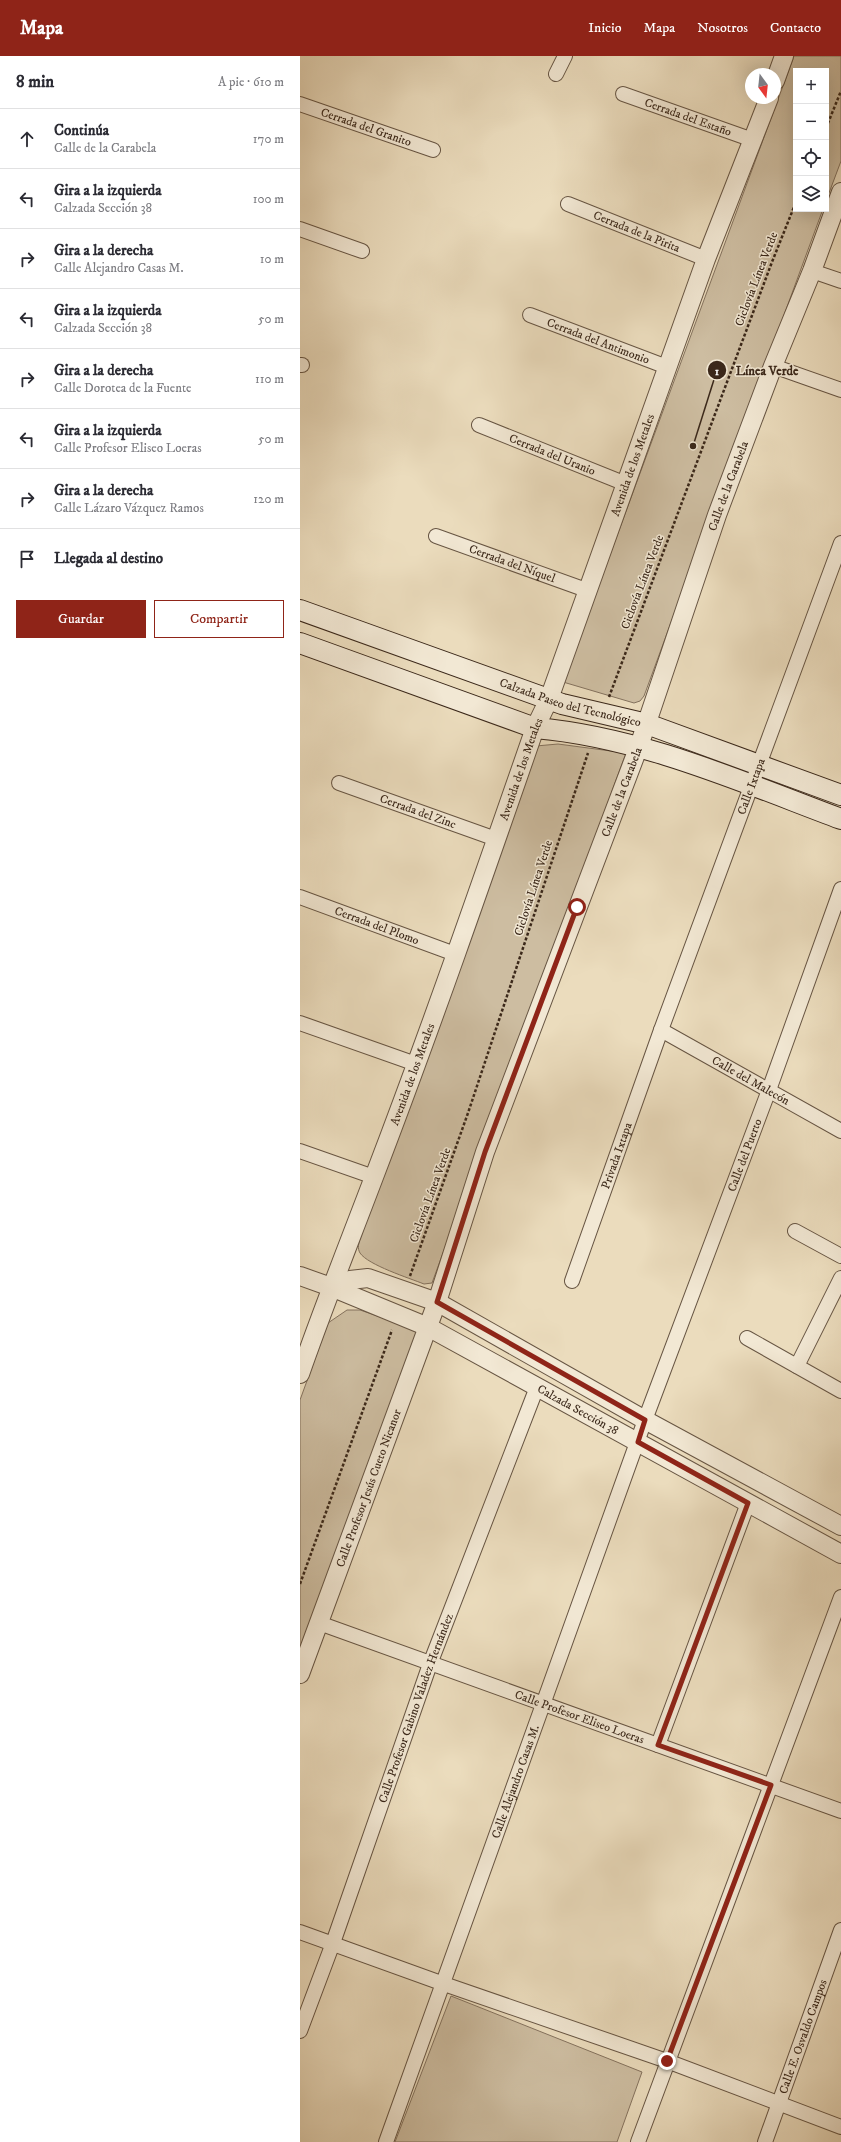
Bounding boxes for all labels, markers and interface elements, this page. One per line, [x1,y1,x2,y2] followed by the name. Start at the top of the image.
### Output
[20,17,63,40] text: Mapa
[588,19,621,37] text: Inicio
[643,19,675,37] text: Mapa
[697,19,748,37] text: Nosotros
[770,19,821,37] text: Contacto
[745,68,781,104] north arrow
[793,68,829,212] map controls
[793,68,829,104] button: +
[16,71,54,93] text: 8 min
[218,74,284,90] text: A pie · 610 m
[642,95,734,140] street label: Cerrada del Estaño
[793,104,829,140] button: −
[319,105,413,150] street label: Cerrada del Granito
[54,121,109,140] text: Continúa
[16,128,38,150] icon: ahead
[253,131,284,147] text: 170 m
[54,140,156,156] text: Calle de la Carabela
[793,140,829,176] button: locate
[793,176,829,212] button: layers
[54,181,162,200] text: Gira a la izquierda
[16,188,38,210] icon: left
[253,191,284,207] text: 100 m
[54,200,152,216] text: Calzada Sección 38
[591,208,683,256] street label: Cerrada de la Pirita
[732,230,781,328] street label: Ciclovía Línea Verde
[54,241,153,260] text: Gira a la derecha
[16,248,38,270] icon: right
[260,251,284,267] text: 10 m
[54,260,184,276] text: Calle Alejandro Casas M.
[54,301,162,320] text: Gira a la izquierda
[16,308,38,330] icon: left
[258,311,284,327] text: 50 m
[545,315,652,368] street label: Cerrada del Antimonio
[54,320,152,336] text: Calzada Sección 38
[707,358,806,383] callout: Línea Verde
[54,361,153,380] text: Gira a la derecha
[736,363,799,379] text: Línea Verde
[715,364,720,379] text: 1
[16,368,38,390] icon: right
[255,371,284,387] text: 110 m
[54,380,192,396] text: Calle Dorotea de la Fuente
[608,412,658,518] street label: Avenida de los Metales
[54,421,162,440] text: Gira a la izquierda
[16,428,38,450] icon: left
[258,431,284,447] text: 50 m
[507,431,598,479] street label: Cerrada del Uranio
[705,438,752,533] street label: Calle de la Carabela
[54,440,202,456] text: Calle Profesor Eliseo Loeras
[54,481,153,500] text: Gira a la derecha
[16,488,38,510] icon: right
[253,491,284,507] text: 120 m
[54,500,204,516] text: Calle Lázaro Vázquez Ramos
[618,533,667,631] street label: Ciclovía Línea Verde
[467,541,558,586] street label: Cerrada del Níquel
[16,548,38,570] icon: arrive
[54,549,163,568] text: Llegada al destino
[16,600,146,638] button: Guardar
[154,600,284,638] button: Compartir
[497,675,643,730] street label: Calzada Paseo del Tecnológico
[497,716,547,822] street label: Avenida de los Metales
[598,744,646,839] street label: Calle de la Carabela
[734,756,769,817] street label: Calle Ixtapa
[378,791,458,832] street label: Cerrada del Zinc
[511,838,556,938] street label: Ciclovía Línea Verde
[568,898,586,916] route start
[332,903,421,948] street label: Cerrada del Plomo
[387,1021,438,1128] street label: Avenida de los Metales
[709,1053,793,1109] street label: Calle del Malecón
[724,1117,766,1194] street label: Calle del Puerto
[598,1120,636,1191] street label: Privada Ixtapa
[406,1146,455,1245] street label: Ciclovía Línea Verde
[534,1381,621,1438] street label: Calzada Sección 38
[333,1407,405,1569] street label: Calle Profesor Jesús Cueto Nicanor
[375,1611,457,1805] street label: Calle Profesor Gabino Valadez Hernández
[513,1687,646,1747] street label: Calle Profesor Eliseo Loeras
[489,1723,543,1841] street label: Calle Alejandro Casas M.
[776,1977,831,2096] street label: Calle E. Osvaldo Campos
[658,2052,676,2070] route end

